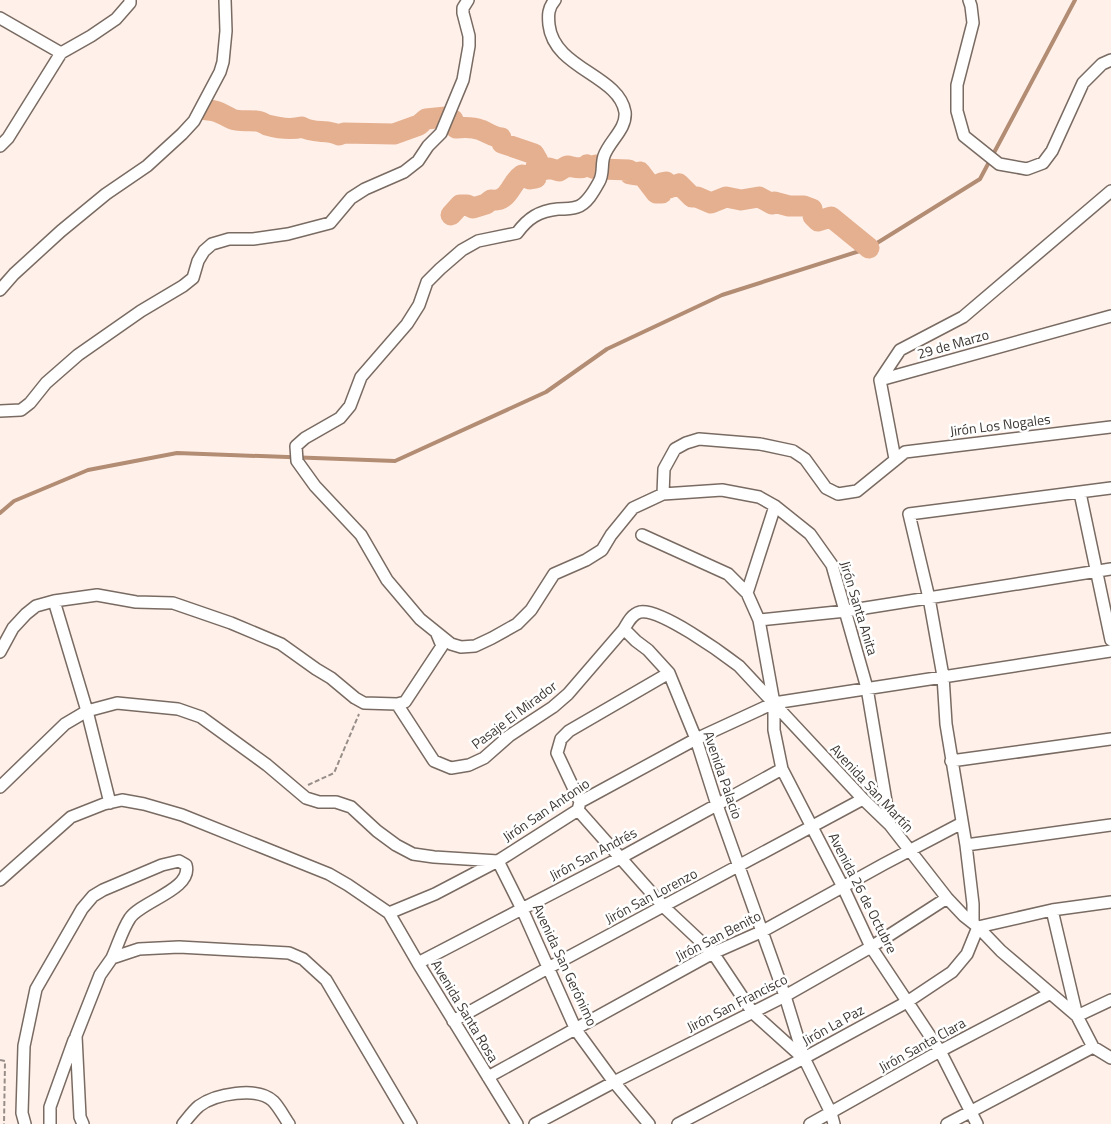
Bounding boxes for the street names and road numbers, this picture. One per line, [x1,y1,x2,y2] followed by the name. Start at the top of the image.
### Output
[915,323,991,364] street label: 29 de Marzo
[948,408,1051,441] street label: Jirón Los Nogales
[835,558,884,658] street label: Jirón Santa Anita
[466,675,561,754] street label: Pasaje El Mirador
[699,728,748,822] street label: Avenida Palacio
[826,739,919,837] street label: Avenida San Martín
[498,773,594,847] street label: Jirón San Antonio
[545,822,640,885] street label: Jirón San Andrés
[824,829,903,957] street label: Avenida 26 de Octubre
[601,862,701,929] street label: Jirón San Lorenzo
[528,900,603,1029] street label: Avenida San Gerónimo
[671,905,764,966] street label: Jirón San Benito
[426,955,504,1066] street label: Avenida Santa Rosa
[683,968,791,1037] street label: Jirón San Francisco
[798,999,868,1050] street label: Jirón La Paz
[874,1012,969,1077] street label: Jirón Santa Clara

